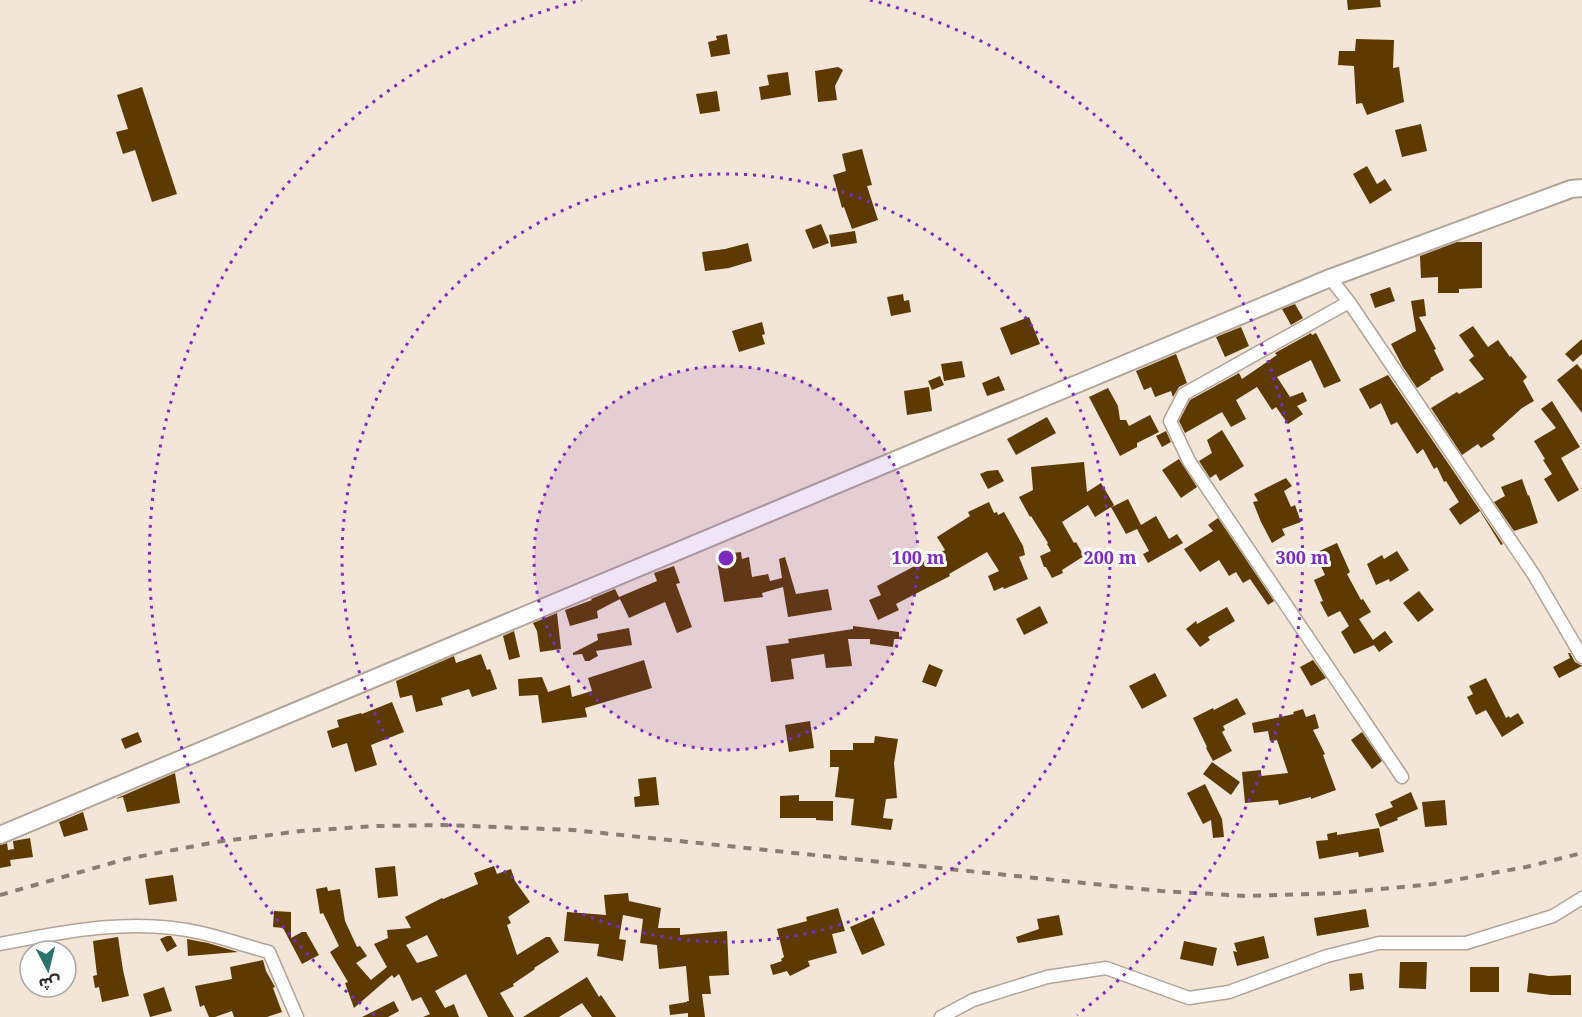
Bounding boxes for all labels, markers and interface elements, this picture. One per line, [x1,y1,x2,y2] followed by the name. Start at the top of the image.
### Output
[892,545,945,569] text: 100 m
[1084,545,1137,569] text: 200 m
[1276,545,1329,569] text: 300 m
[716,548,736,568] centre of rings
[18,939,78,999] north arrow
[38,972,62,996] text: ش

